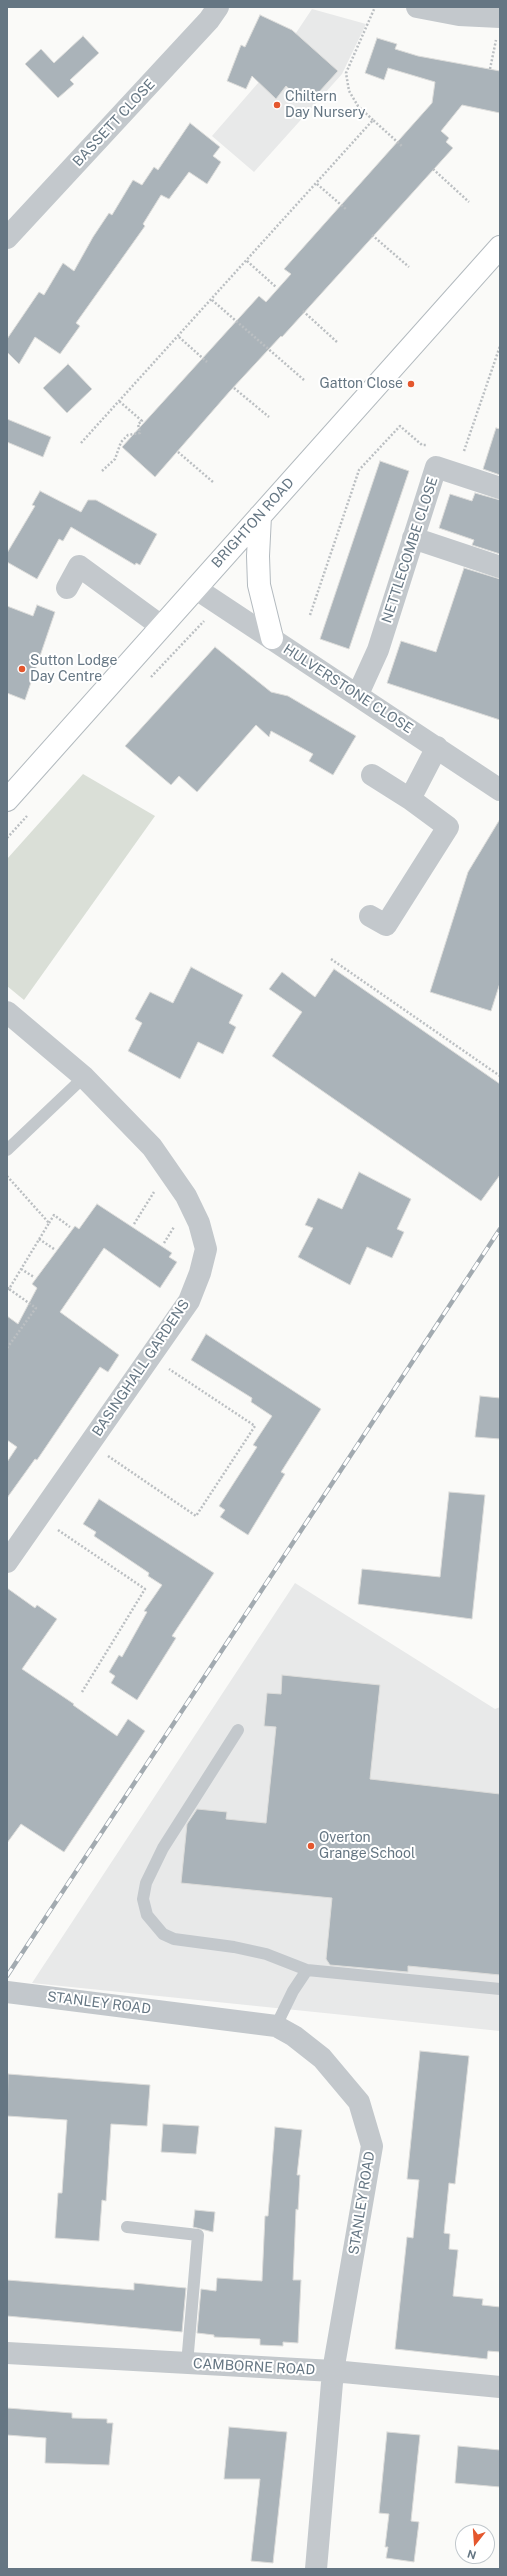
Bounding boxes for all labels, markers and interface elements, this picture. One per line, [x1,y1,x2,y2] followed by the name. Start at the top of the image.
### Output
[69,76,159,170] street label: BASSETT CLOSE
[285,89,365,122] place label: Chiltern Day Nursery
[272,100,282,110] marker: Chiltern Day Nursery
[319,376,403,392] place label: Gatton Close
[406,379,416,389] marker: Gatton Close
[208,475,298,571] street label: BRIGHTON ROAD
[378,475,442,625] street label: NETTLECOMBE CLOSE
[280,641,416,737] street label: HULVERSTONE CLOSE
[30,653,117,686] place label: Sutton Lodge Day Centre
[17,664,27,674] marker: Sutton Lodge Day Centre
[89,1296,193,1440] street label: BASINGHALL GARDENS
[319,1830,415,1862] place label: Overton Grange School
[306,1841,316,1851] marker: Overton Grange School
[46,1988,152,2018] street label: STANLEY ROAD
[346,2150,378,2256] street label: STANLEY ROAD
[193,2355,315,2379] street label: CAMBORNE ROAD
[455,2524,495,2564] north arrow
[466,2548,478,2562] text: N

